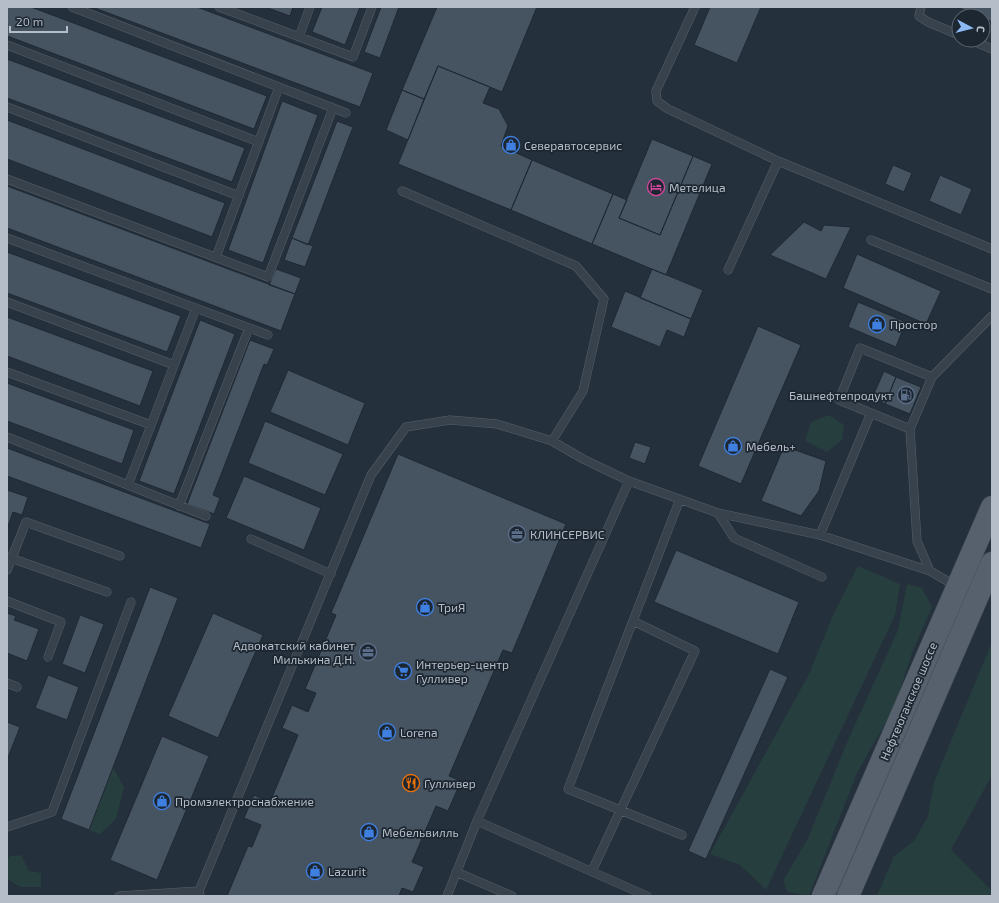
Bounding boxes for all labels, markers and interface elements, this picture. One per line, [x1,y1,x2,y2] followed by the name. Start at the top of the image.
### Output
[10,8,67,34] scale bar
[951,8,991,48] north arrow
[16,14,43,28] text: 20 m
[975,25,988,34] text: С
[501,135,521,155] shop icon: Северавтосервис
[524,138,622,152] place label: Северавтосервис
[646,177,666,197] hotel icon: Метелица
[669,180,726,194] place label: Метелица
[867,314,887,334] shop icon: Простор
[890,317,937,331] place label: Простор
[896,385,916,405] fuel station icon: Башнефтепродукт
[789,388,893,403] place label: Башнефтепродукт
[723,436,743,456] shop icon: Мебель+
[746,439,796,453] place label: Мебель+
[507,524,527,544] office icon: КЛИНСЕРВИС
[530,527,605,541] place label: КЛИНСЕРВИС
[415,597,435,617] shop icon: ТриЯ
[438,600,465,614] place label: ТриЯ
[233,638,355,666] place label: Адвокатский кабинет Милькина Д.Н.
[877,640,939,762] street label: Нефтеюганское шоссе
[358,642,378,662] office icon: Адвокатский кабинет Милькина Д.Н.
[416,657,509,686] place label: Интерьер-центр Гулливер
[393,661,413,681] supermarket icon: Интерьер-центр Гулливер
[377,722,397,742] shop icon: Lorena
[400,725,438,739] place label: Lorena
[401,773,421,793] restaurant icon: Гулливер
[424,776,476,791] place label: Гулливер
[152,791,172,811] shop icon: Промэлектроснабжение
[175,794,314,808] place label: Промэлектроснабжение
[359,822,379,842] shop icon: Мебельвилль
[382,825,459,839] place label: Мебельвилль
[305,861,325,881] shop icon: Lazurit
[328,864,367,878] place label: Lazurit

